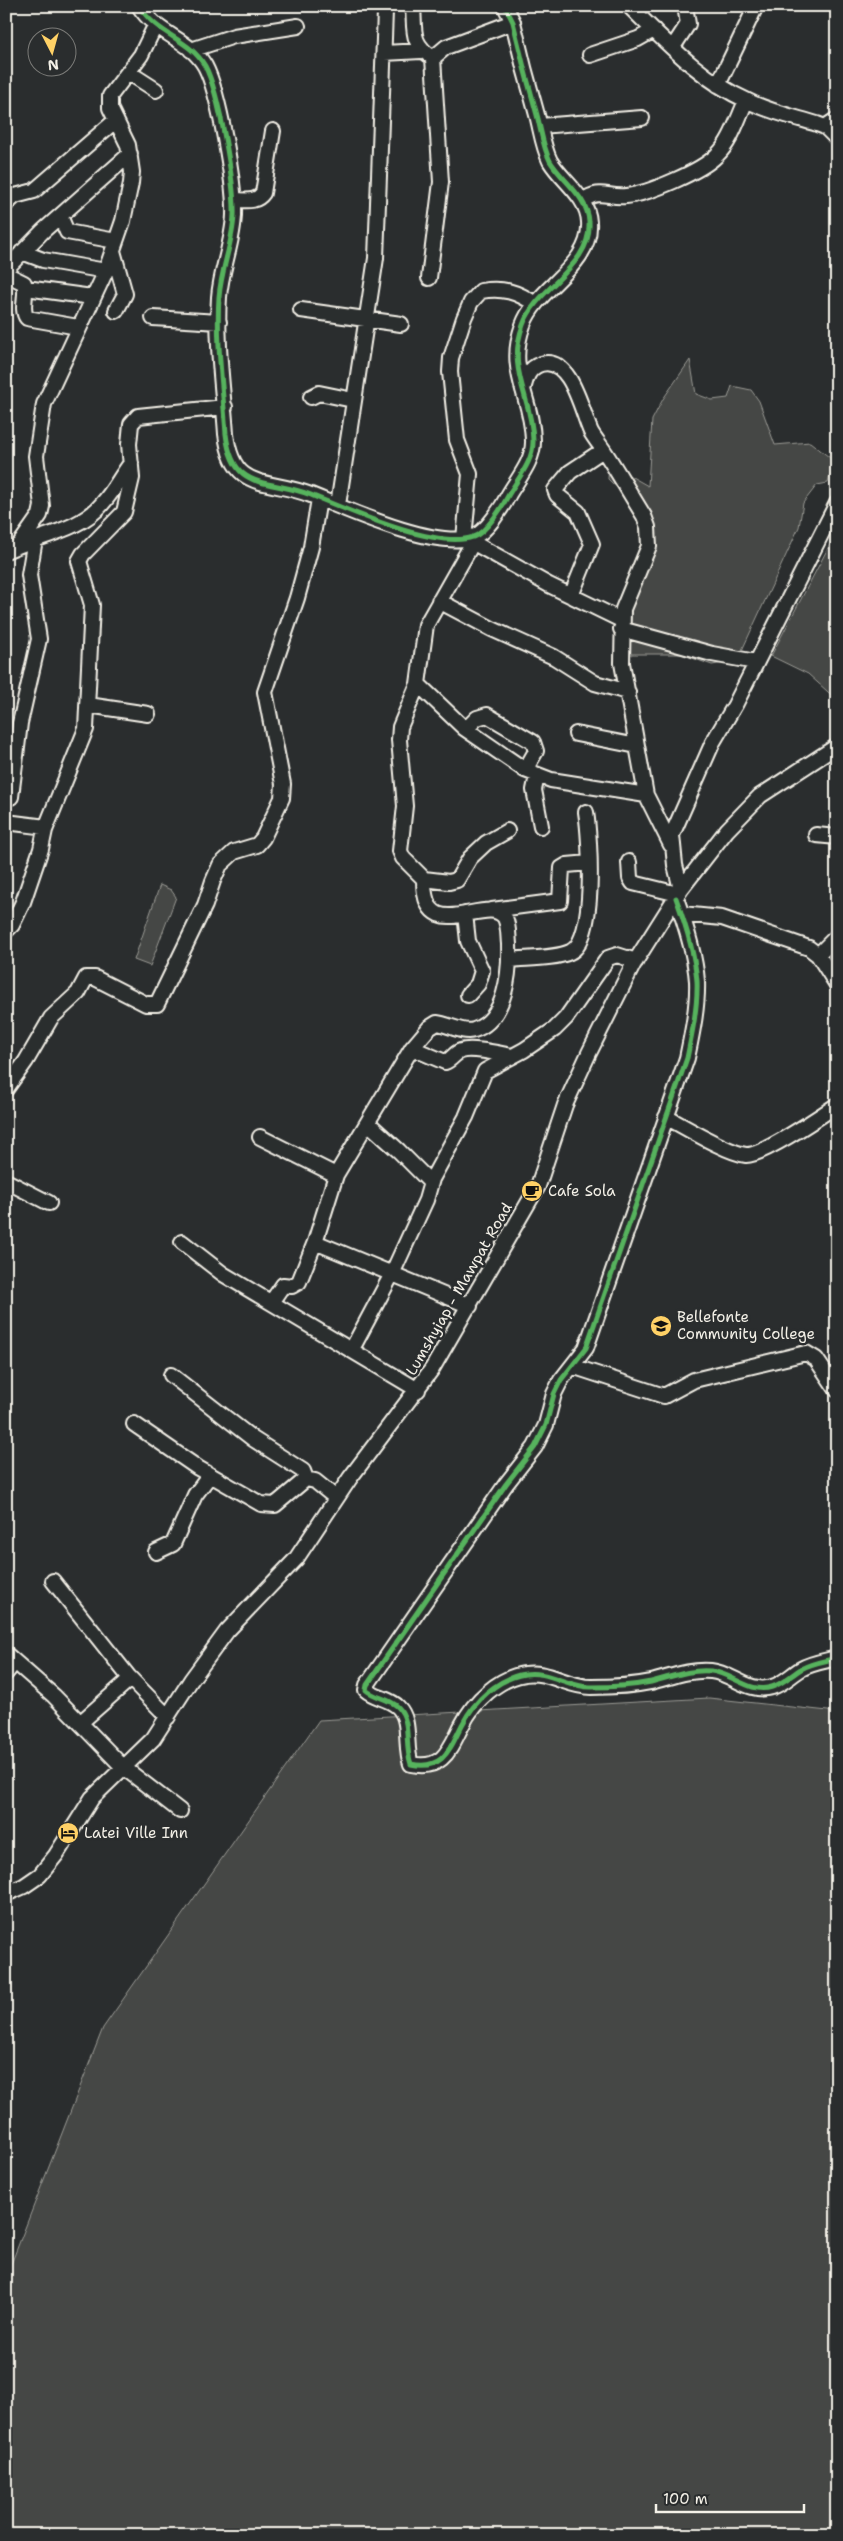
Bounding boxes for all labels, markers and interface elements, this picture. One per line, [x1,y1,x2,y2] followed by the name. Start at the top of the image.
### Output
[28,28,78,78] north arrow
[47,55,60,74] text: N
[520,1179,544,1203] cafe icon: Cafe Sola
[548,1181,616,1201] place label: Cafe Sola
[401,1199,517,1379] street label: Lumshyiap - Mawpat Road
[677,1307,815,1344] place label: Bellefonte Community College
[649,1314,673,1338] school or university icon: Bellefonte Community College
[56,1821,80,1845] hotel icon: Latei Ville Inn
[84,1823,188,1843] place label: Latei Ville Inn
[656,2481,803,2513] scale bar
[663,2489,708,2509] text: 100 m

